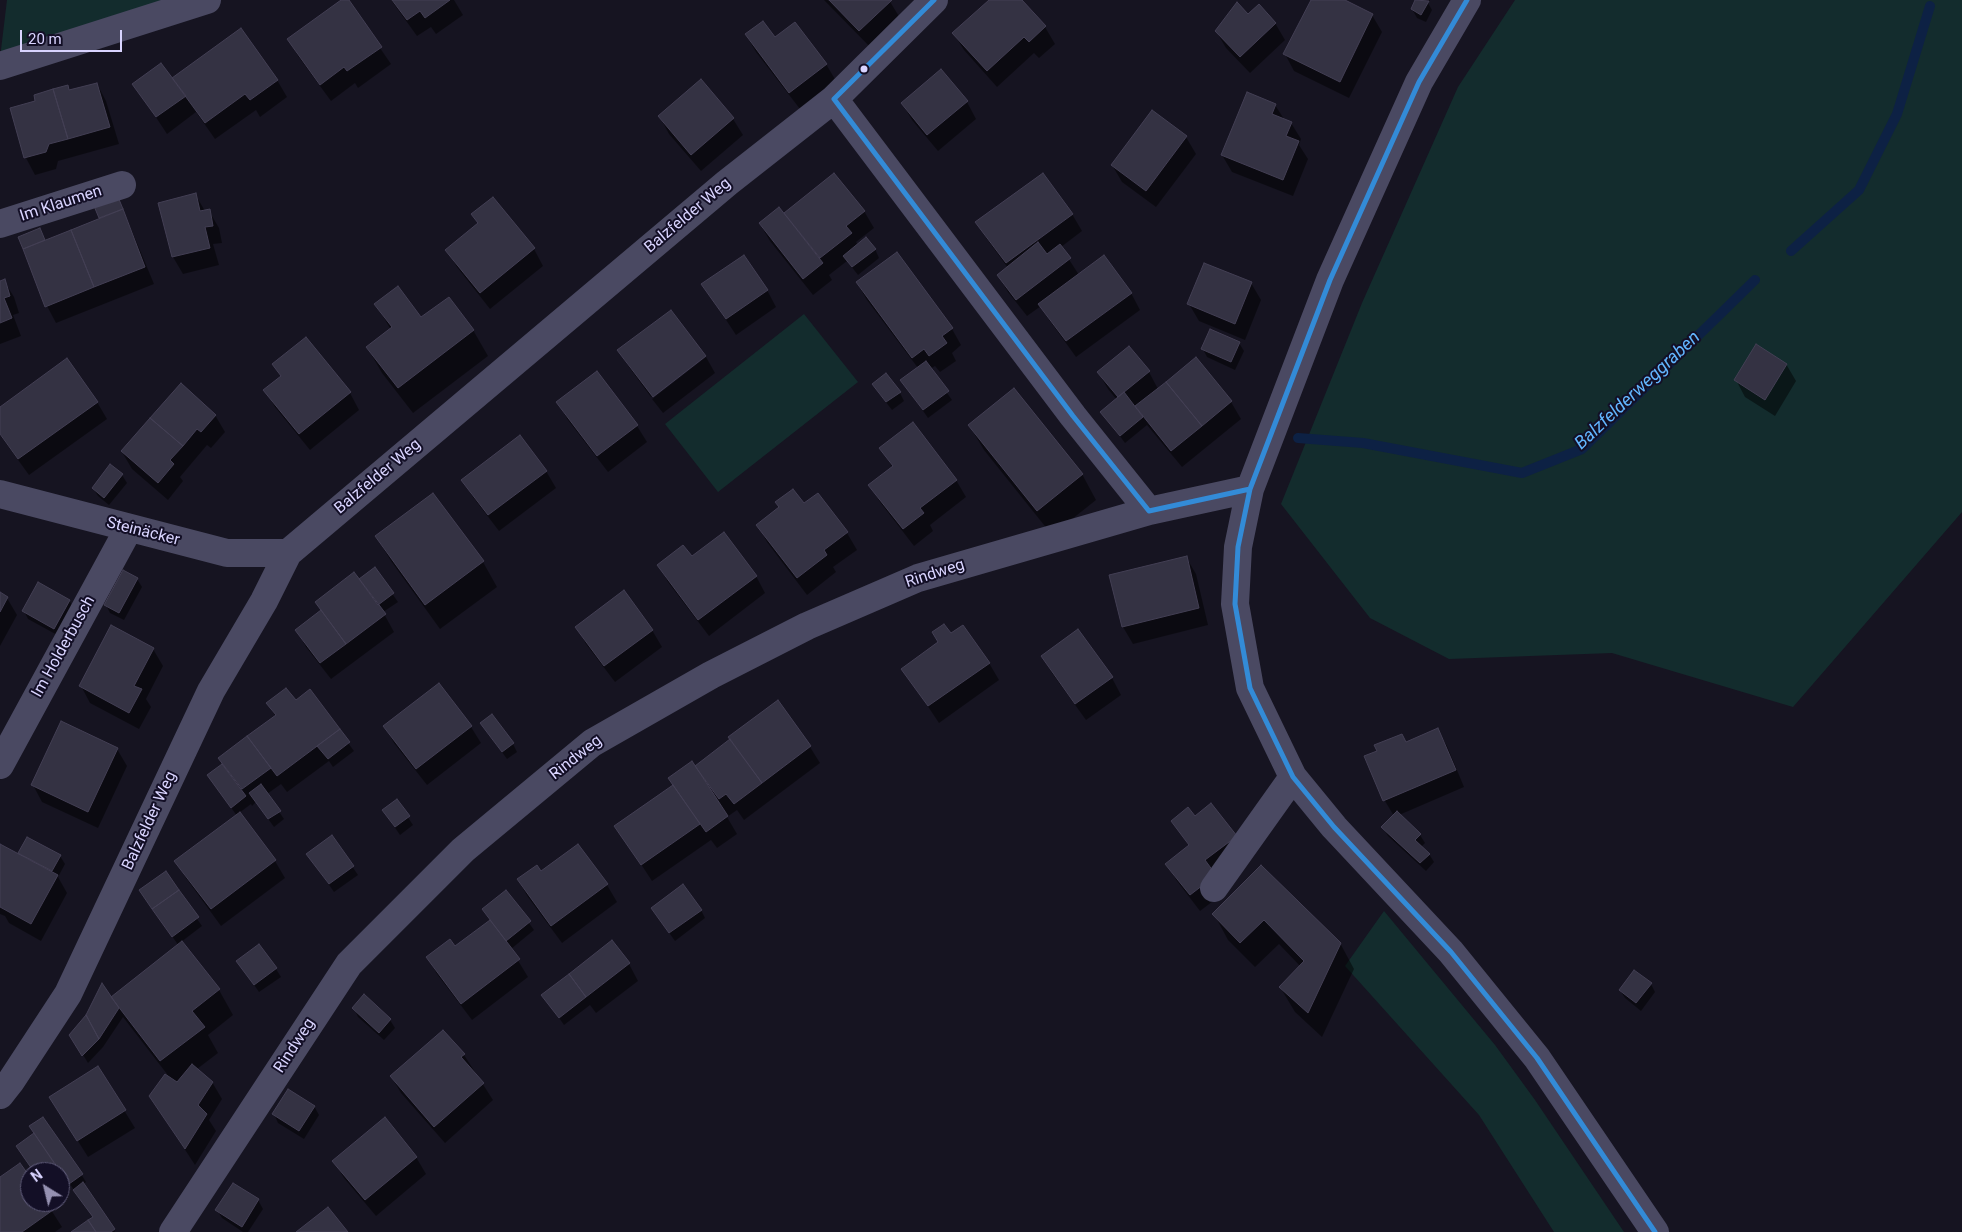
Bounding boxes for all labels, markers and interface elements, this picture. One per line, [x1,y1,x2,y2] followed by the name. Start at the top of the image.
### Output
[22,20,125,52] scale bar
[28,30,62,48] text: 20 m
[859,64,869,74] unlabelled marker
[641,174,735,258] street label: Balzfelder Weg
[18,182,104,226] street label: Im Klaumen
[1571,327,1705,455] water label: Balzfelderweggraben
[331,435,425,519] street label: Balzfelder Weg
[104,514,182,550] street label: Steinäcker
[903,555,967,593] street label: Rindweg
[28,593,100,701] street label: Im Holderbusch
[546,732,606,784] street label: Rindweg
[119,769,181,873] street label: Balzfelder Weg
[270,1015,320,1077] street label: Rindweg
[20,1162,70,1212] north arrow
[28,1166,45,1185] text: N

